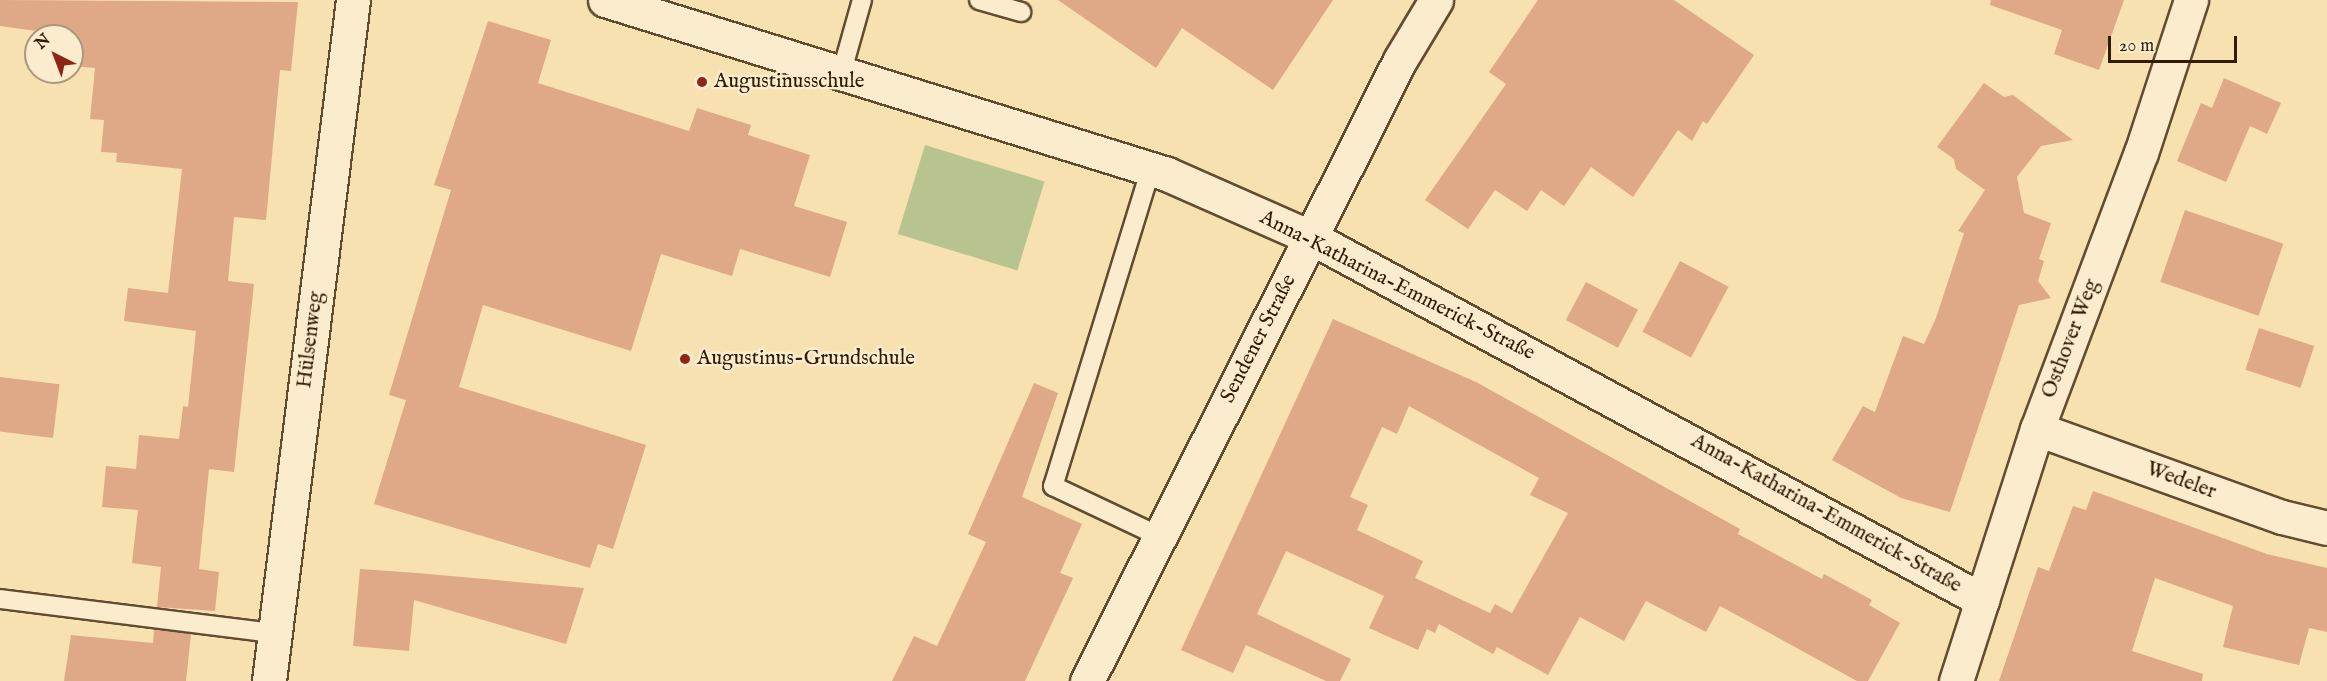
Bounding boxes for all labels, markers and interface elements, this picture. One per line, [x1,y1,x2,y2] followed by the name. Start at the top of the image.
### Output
[24,24,84,84] north arrow
[2111,24,2240,62] scale bar
[31,30,55,54] text: N
[2119,35,2154,58] text: 20 m
[714,69,865,95] place label: Augustinusschule
[695,75,709,89] marker: Augustinusschule
[1255,205,1539,367] street label: Anna-Katharina-Emmerick-Straße
[1216,271,1302,407] street label: Sendener Straße
[2037,276,2105,402] street label: Osthover Weg
[293,290,329,390] street label: Hülsenweg
[697,346,915,372] place label: Augustinus-Grundschule
[678,352,692,366] marker: Augustinus-Grundschule
[1686,429,1966,599] street label: Anna-Katharina-Emmerick-Straße
[2143,457,2219,505] street label: Wedeler

